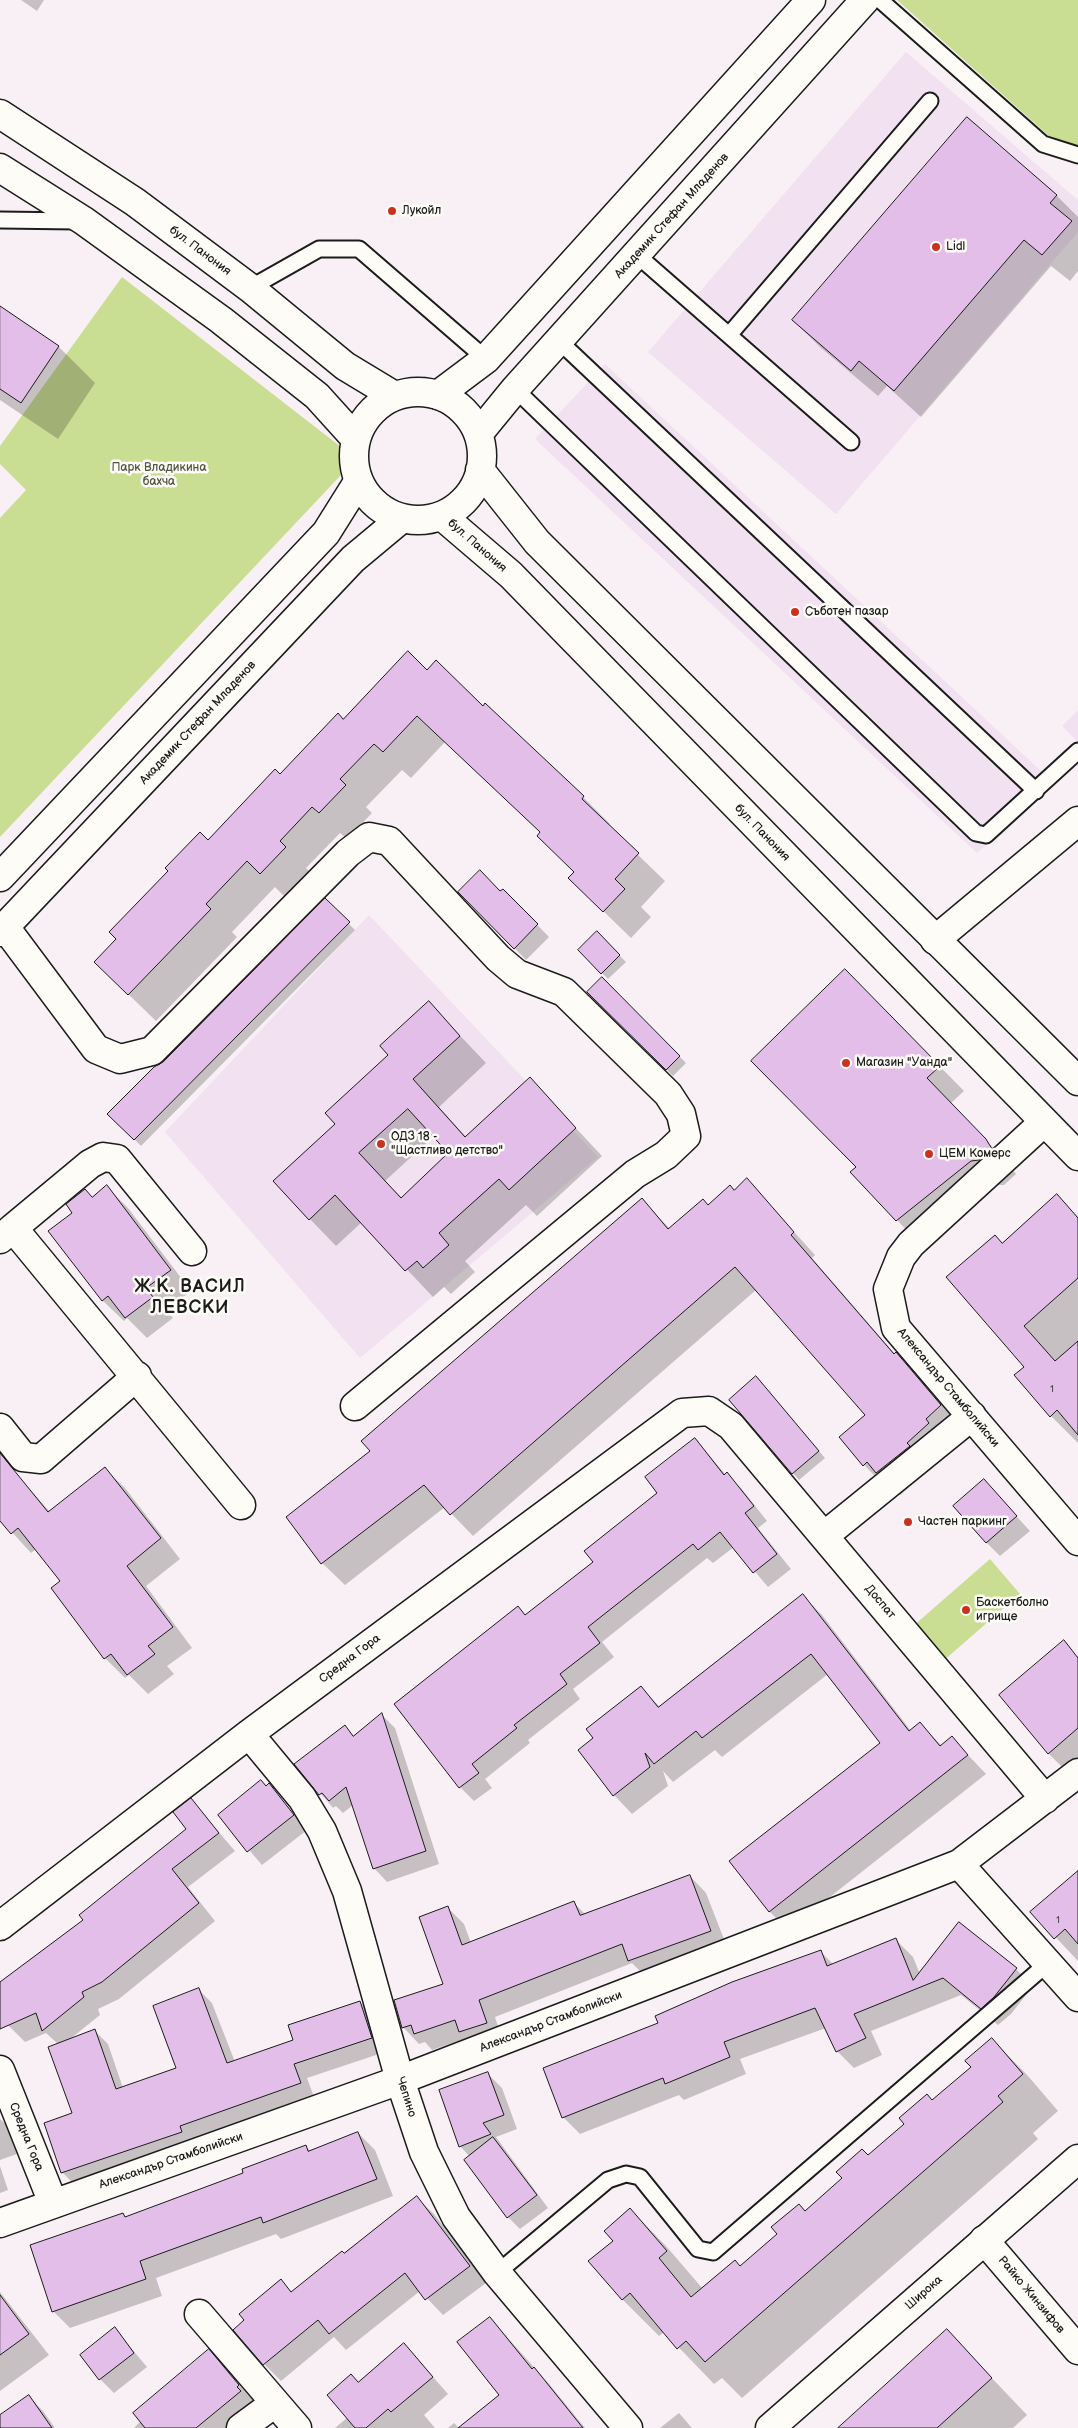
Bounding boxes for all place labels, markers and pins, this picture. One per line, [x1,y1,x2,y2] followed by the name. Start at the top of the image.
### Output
[402,204,441,218] place label: Лукойл
[386,205,398,217] marker: Лукойл
[946,240,965,254] place label: Lidl
[930,241,942,253] marker: Lidl
[805,605,888,619] place label: Съботен пазар
[789,606,801,618] marker: Съботен пазар
[856,1056,952,1070] place label: Магазин "Уанда"
[840,1057,852,1069] marker: Магазин "Уанда"
[391,1130,503,1158] place label: ОДЗ 18 - "Щастливо детство"
[375,1138,387,1150] marker: ОДЗ 18 - "Щастливо детство"
[939,1147,1011,1161] place label: ЦЕМ Комерс
[923,1148,935,1160] marker: ЦЕМ Комерс
[918,1515,1007,1529] place label: Частен паркинг
[902,1516,914,1528] marker: Частен паркинг
[976,1596,1049,1624] place label: Баскетболно игрище
[960,1604,972,1616] marker: Баскетболно игрище

